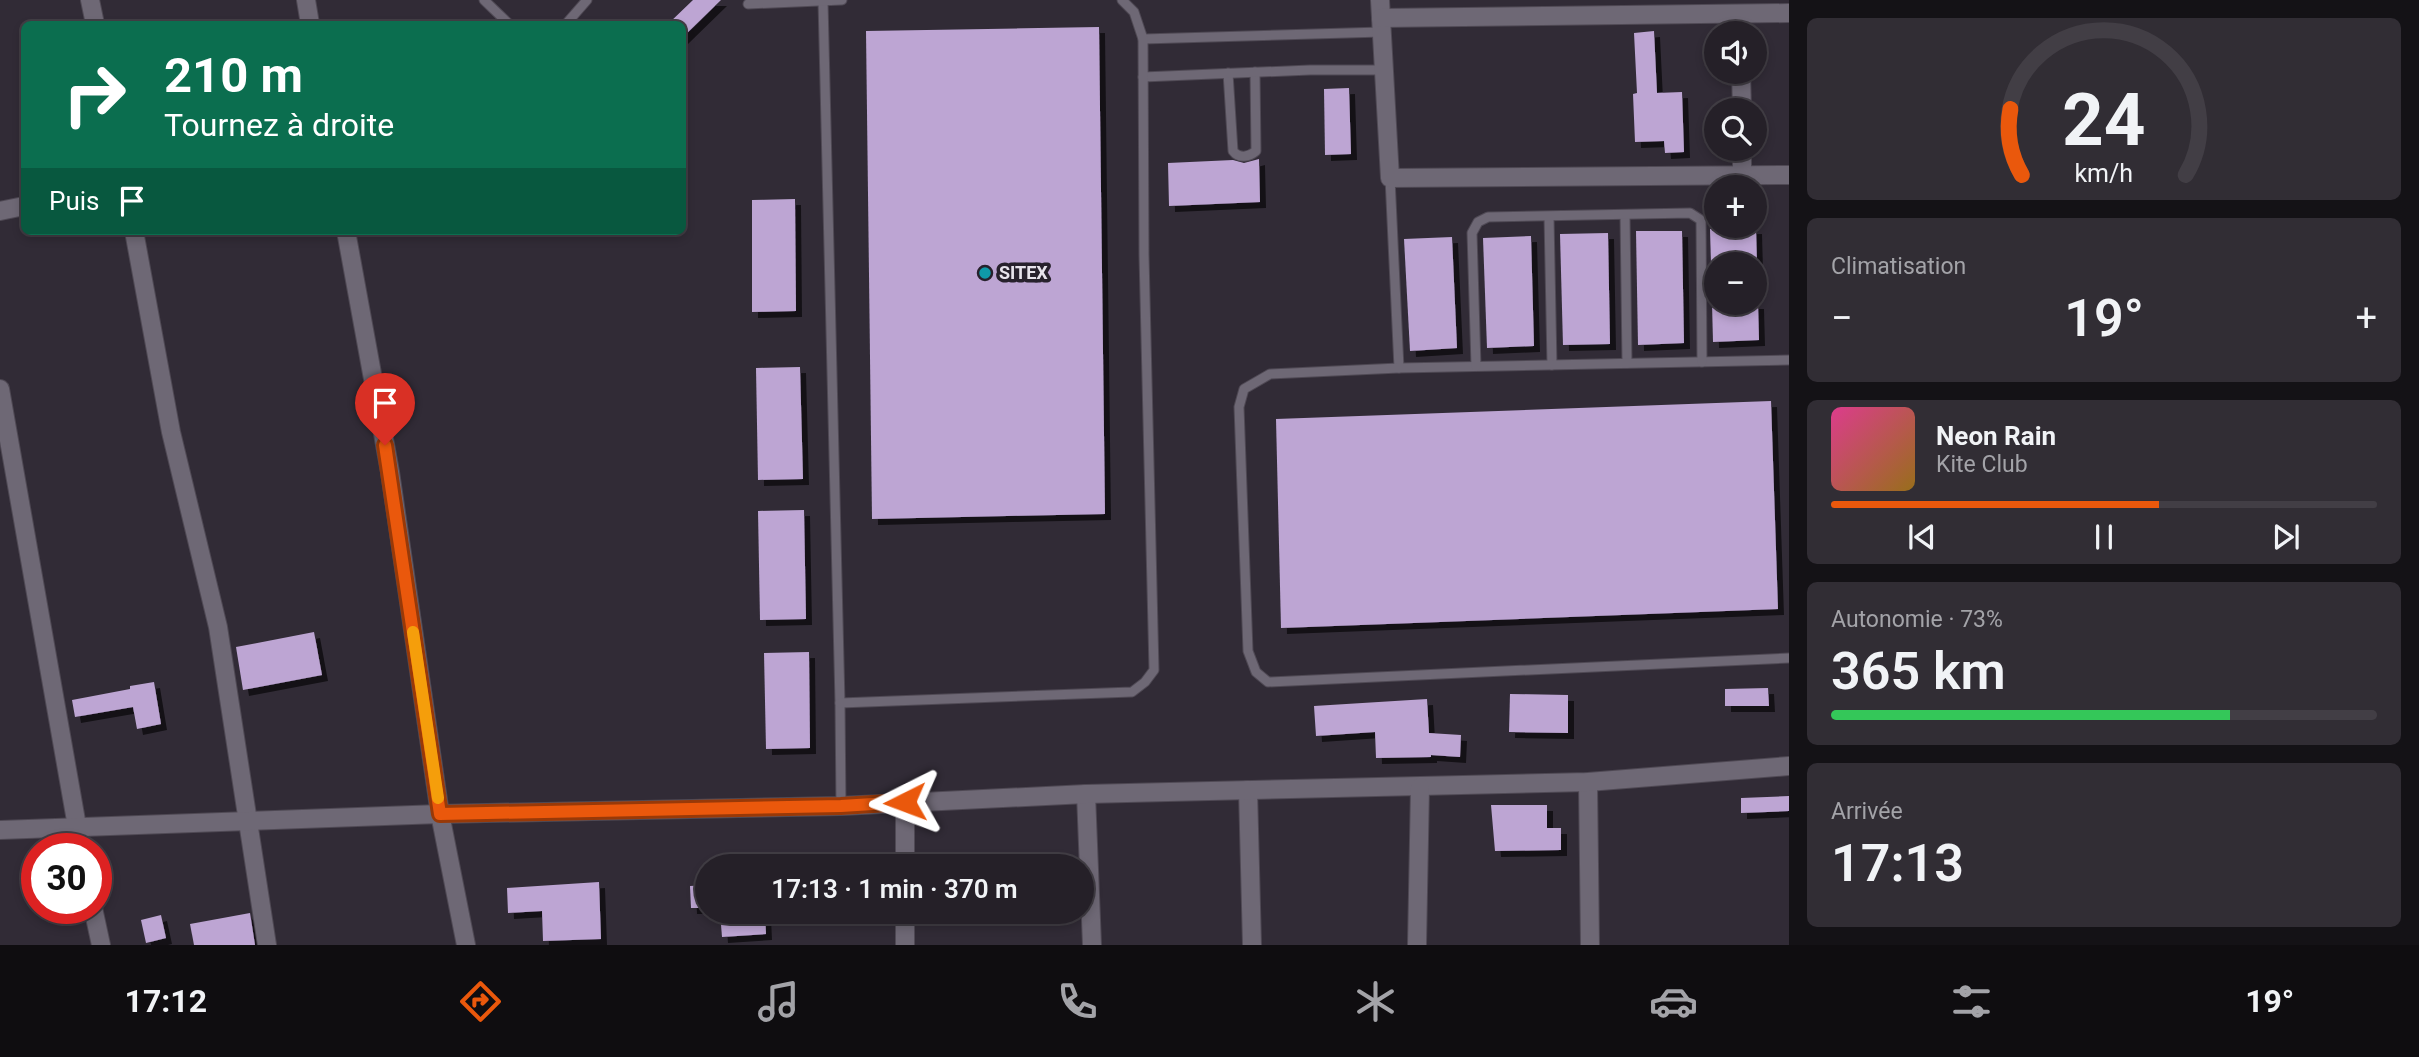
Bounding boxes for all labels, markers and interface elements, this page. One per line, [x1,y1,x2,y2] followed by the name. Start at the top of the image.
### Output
[1704,21,1767,315] map controls
[1704,21,1767,84] button: sound
[164,47,303,104] text: 210 m
[49,49,140,140] icon: right
[2062,77,2146,163] text: 24
[1704,98,1767,161] button: search
[164,106,394,144] text: Tournez à droite
[2075,159,2133,188] text: km/h
[1704,175,1767,238] button: +
[113,182,151,220] icon: arrive
[49,186,99,216] text: Puis
[1704,252,1767,315] button: −
[1831,253,1966,280] text: Climatisation
[999,262,1048,283] place label: SITEX
[977,265,993,281] marker: SITEX
[2064,288,2144,349] text: 19°
[1831,296,1853,340] text: −
[2355,296,2377,340] text: +
[355,373,415,445] pin
[366,384,404,422] icon: arrive
[1936,421,2056,451] text: Neon Rain
[1936,451,2028,478] text: Kite Club
[1903,518,1941,556] icon: previous
[2085,518,2123,556] icon: pause
[2267,518,2305,556] icon: next
[1831,606,2003,633] text: Autonomie · 73%
[1831,641,2006,702] text: 365 km
[868,765,942,839] position arrow
[1831,798,1903,825] text: Arrivée
[21,833,112,924] speed limit sign: 30
[1831,833,1964,894] text: 17:13
[771,874,1018,904] text: 17:13 · 1 min · 370 m
[456,977,505,1026] icon: directions
[754,977,803,1026] icon: music
[1053,977,1102,1026] icon: phone
[1351,977,1400,1026] icon: climate
[1649,977,1698,1026] icon: car
[1947,977,1996,1026] icon: filters
[125,982,207,1020] text: 17:12
[2245,982,2294,1020] text: 19°

